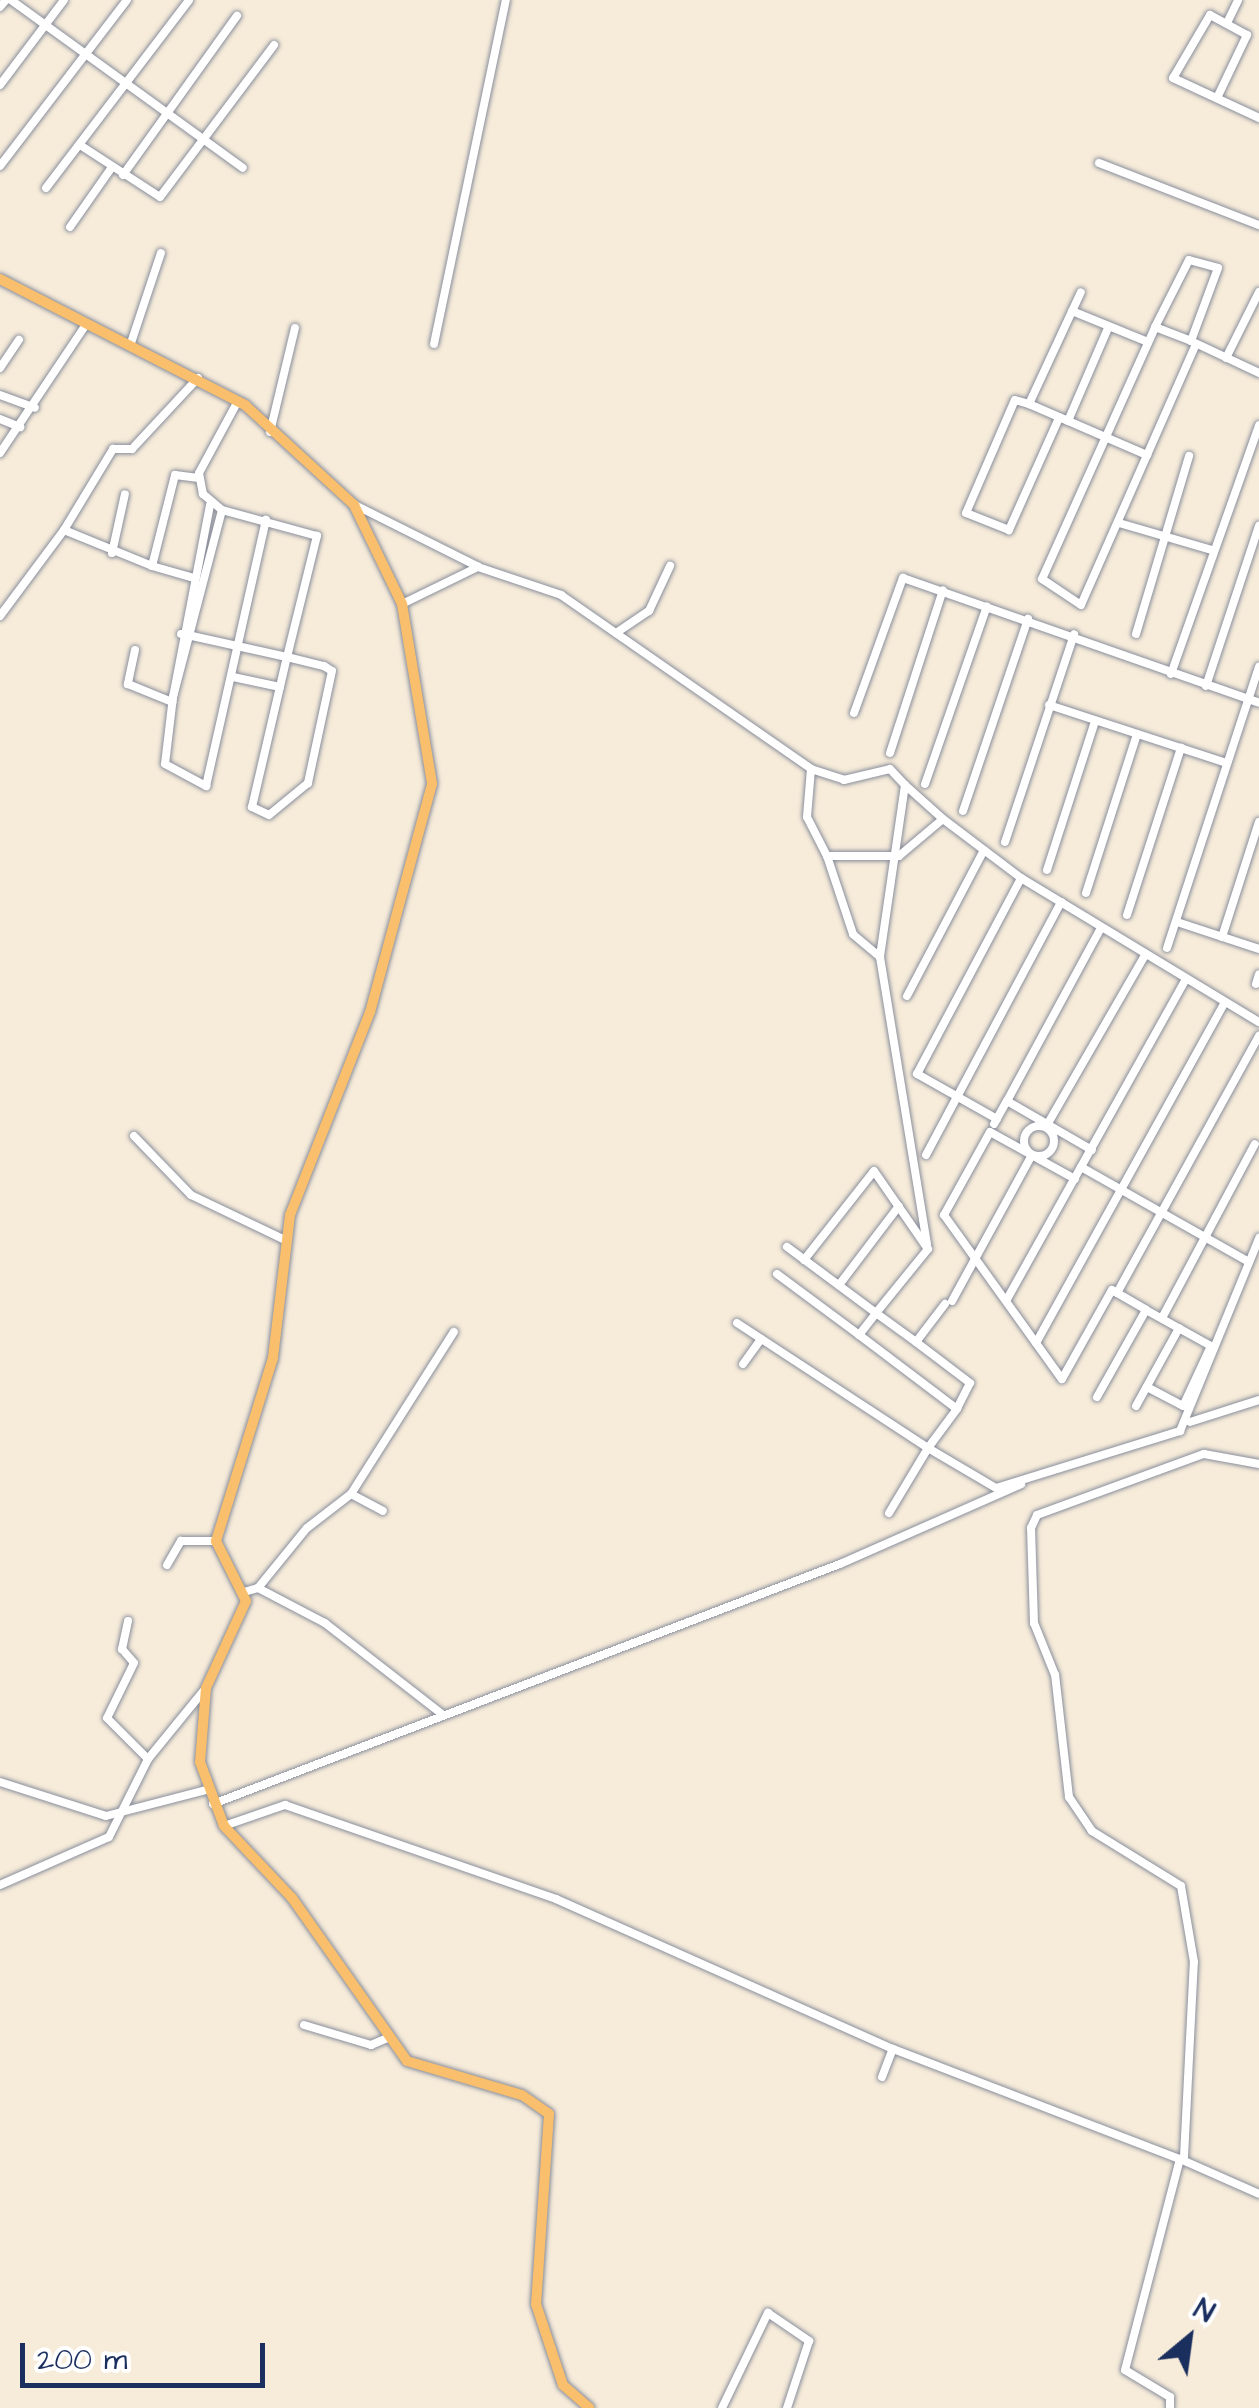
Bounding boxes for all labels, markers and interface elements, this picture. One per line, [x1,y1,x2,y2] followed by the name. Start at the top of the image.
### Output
[1139,2288,1239,2388] north arrow
[1187,2290,1221,2333] text: N
[25,2323,270,2385] scale bar
[37,2339,127,2381] text: 200 m

